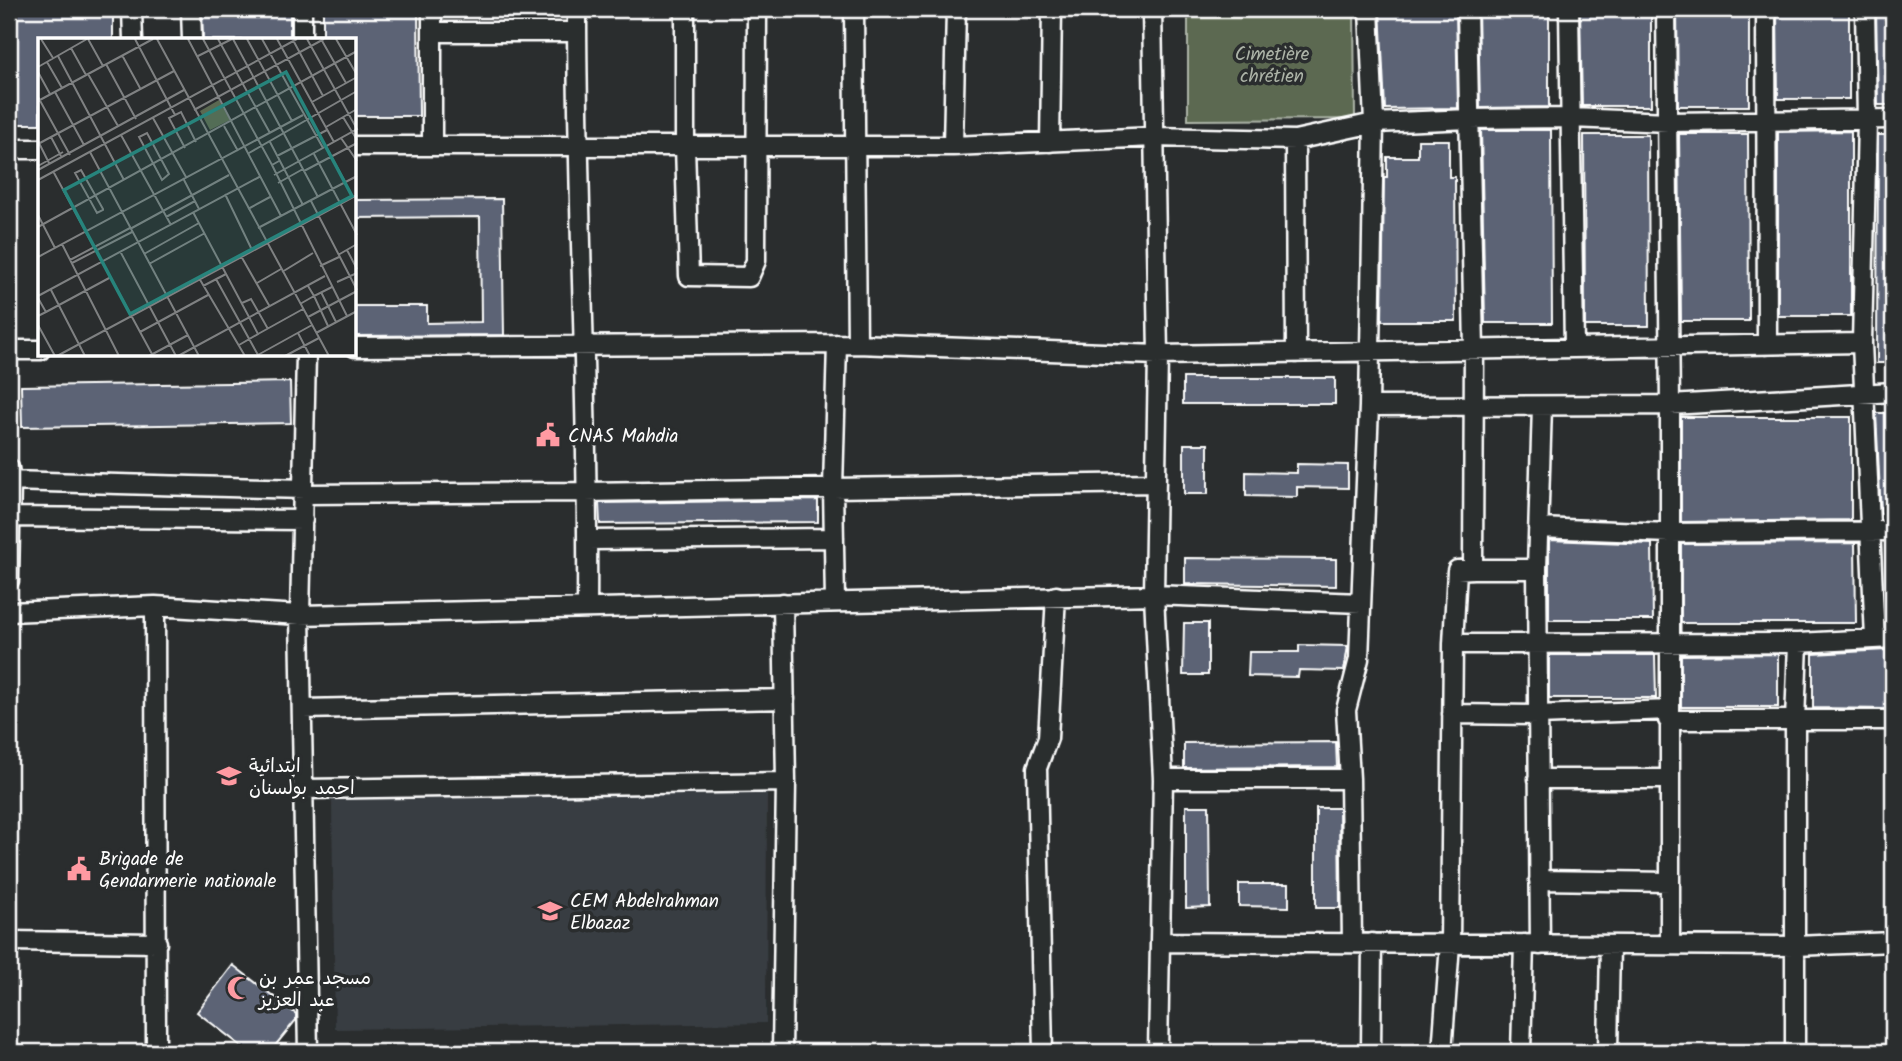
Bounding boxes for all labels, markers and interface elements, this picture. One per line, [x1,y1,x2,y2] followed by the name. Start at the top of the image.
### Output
[38,38,357,357] inset map
[1235,40,1310,92] park label: Cimetière chrétien
[534,421,562,449] public building icon: CNAS Mahdia
[568,422,679,452] place label: CNAS Mahdia
[249,752,355,804] place label: ابتدائية احمد بولسنان
[215,762,243,790] school or university icon: ابتدائية احمد بولسنان
[99,845,277,897] place label: Brigade de Gendarmerie nationale
[65,855,93,883] public building icon: Brigade de Gendarmerie nationale
[570,887,719,939] place label: CEM Abdelrahman Elbazaz
[536,897,564,925] school or university icon: CEM Abdelrahman Elbazaz
[257,964,371,1016] place label: مسجد عمر بن عبد العزيز
[225,974,253,1002] mosque icon: مسجد عمر بن عبد العزيز

